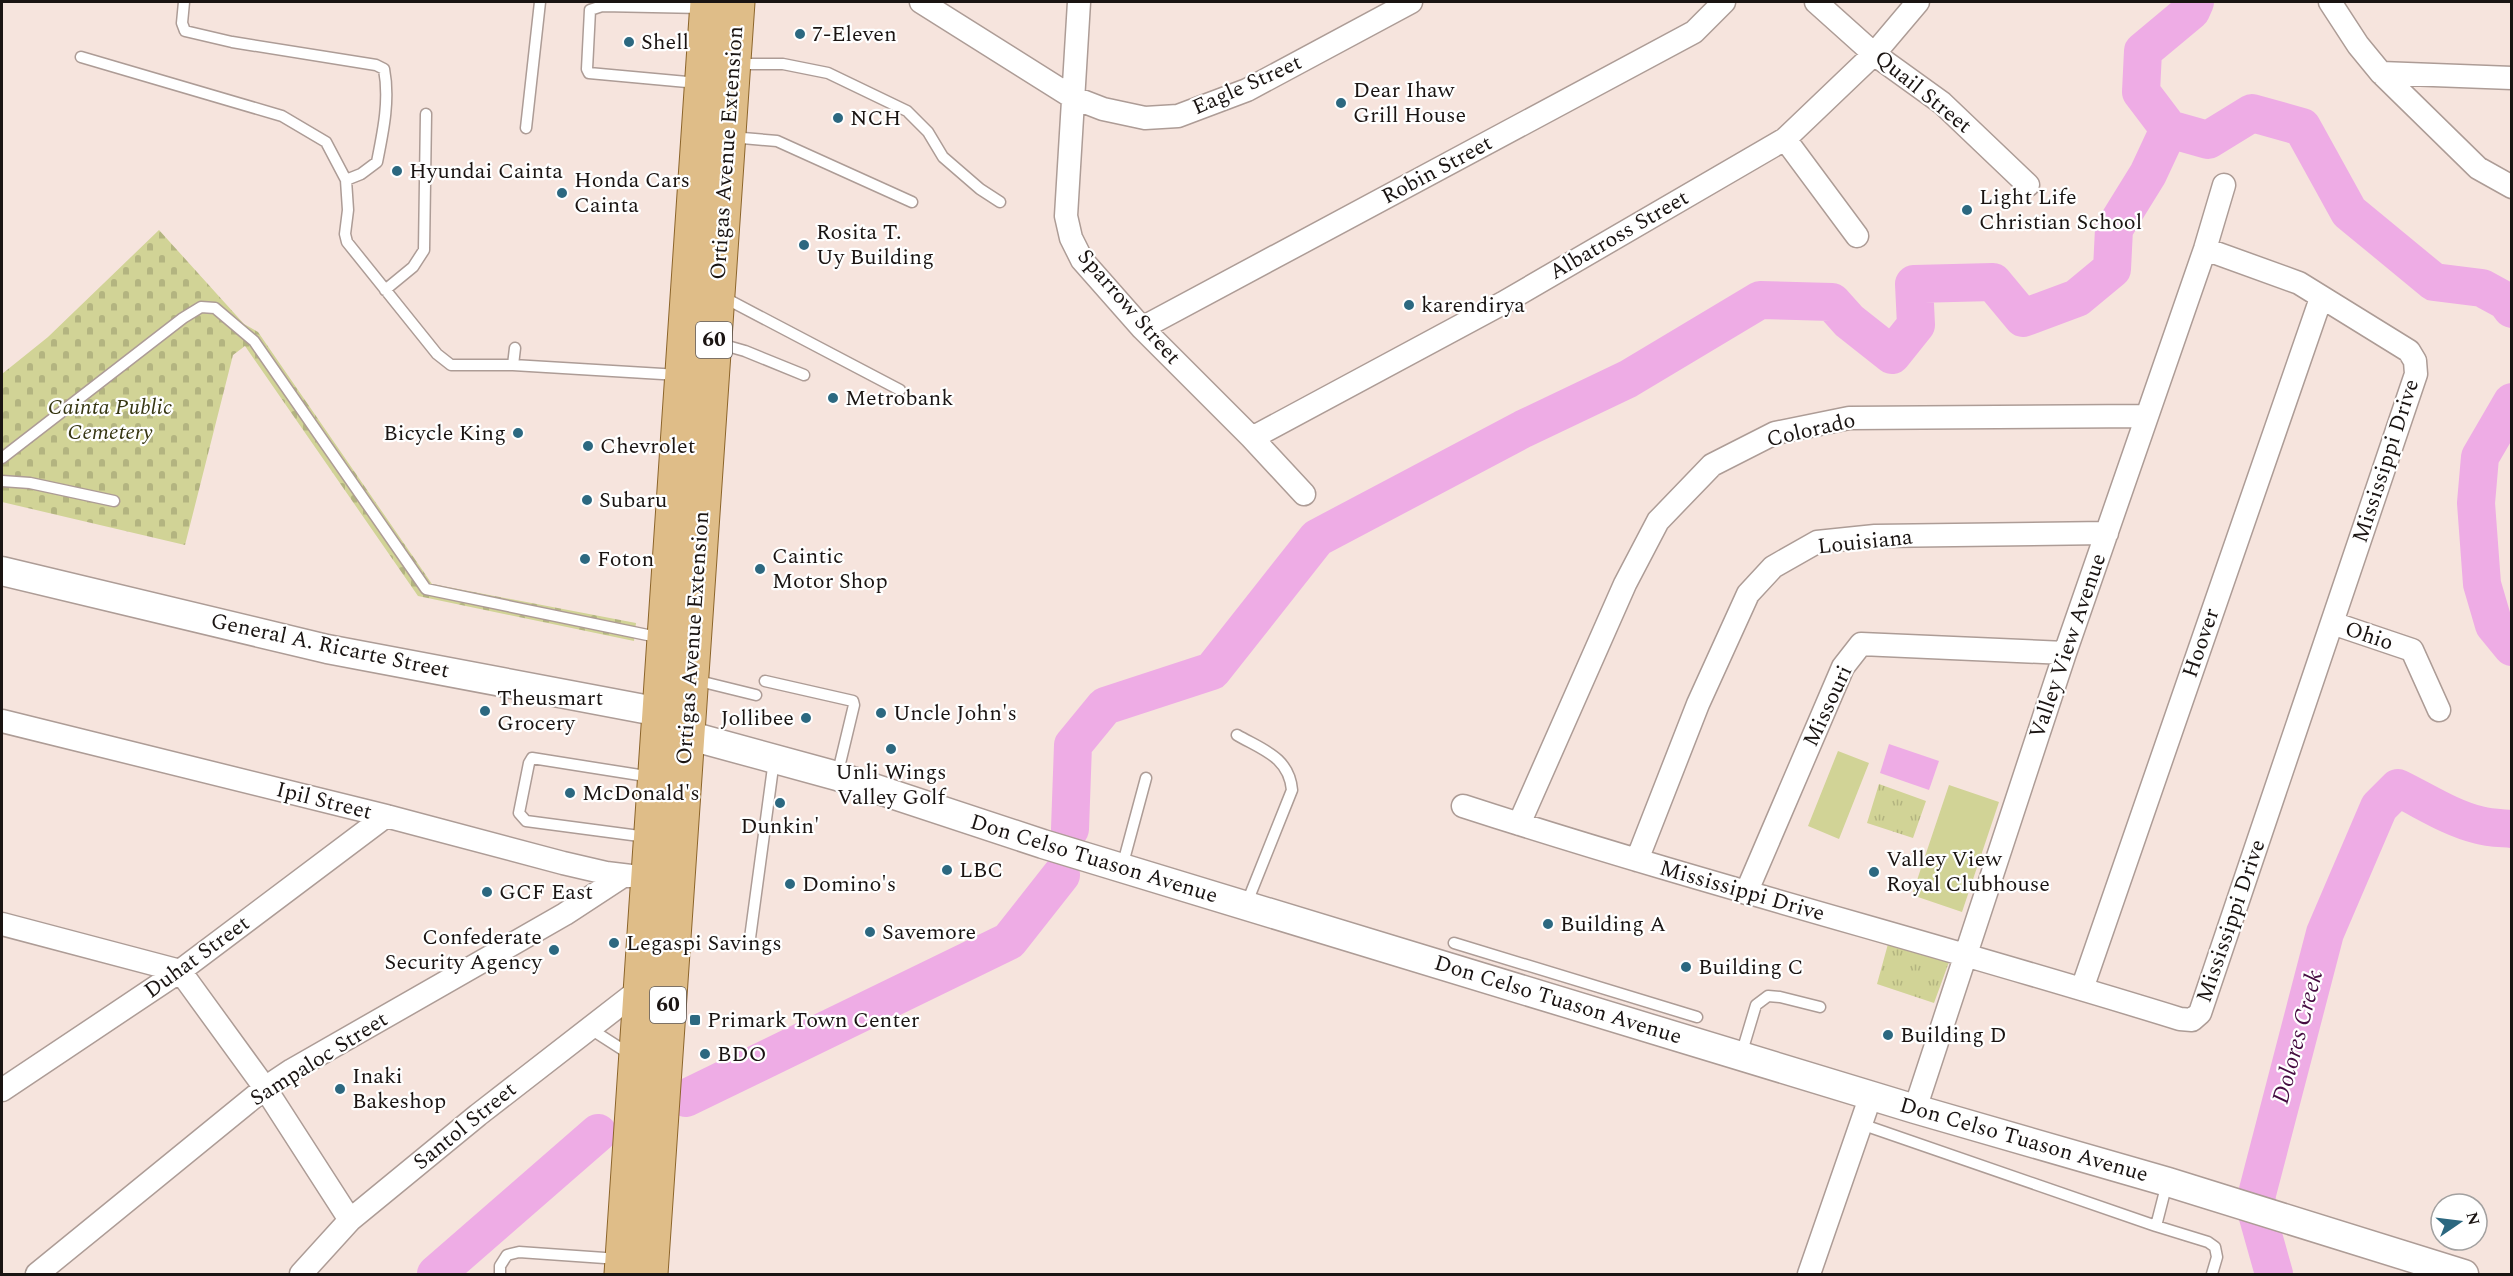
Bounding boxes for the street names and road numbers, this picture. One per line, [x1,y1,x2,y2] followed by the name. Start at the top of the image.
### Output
[702,25,752,281] street label: Ortigas Avenue Extension
[1867,42,1979,142] street label: Quail Street
[1187,46,1307,124] street label: Eagle Street
[1376,127,1499,213] street label: Robin Street
[1543,181,1695,288] street label: Albatross Street
[1069,242,1189,372] street label: Sparrow Street
[696,322,732,358] road number: 60
[2344,375,2428,547] street label: Mississippi Drive
[1763,404,1859,456] street label: Colorado
[668,510,718,766] street label: Ortigas Avenue Extension
[1816,521,1915,563] street label: Louisiana
[2021,549,2115,743] street label: Valley View Avenue
[2174,604,2228,682] street label: Hoover
[208,605,453,687] street label: General A. Ricarte Street
[2340,612,2398,660] street label: Ohio
[1795,660,1861,752] street label: Missouri
[273,773,376,829] street label: Ipil Street
[966,806,1222,912] street label: Don Celso Tuason Avenue
[2188,835,2274,1007] street label: Mississippi Drive
[1655,852,1829,930] street label: Mississippi Drive
[137,907,257,1007] street label: Duhat Street
[1430,947,1686,1053] street label: Don Celso Tuason Avenue
[650,987,686,1023] road number: 60
[244,1003,395,1115] street label: Sampaloc Street
[406,1074,524,1178] street label: Santol Street
[1896,1089,2152,1191] street label: Don Celso Tuason Avenue

